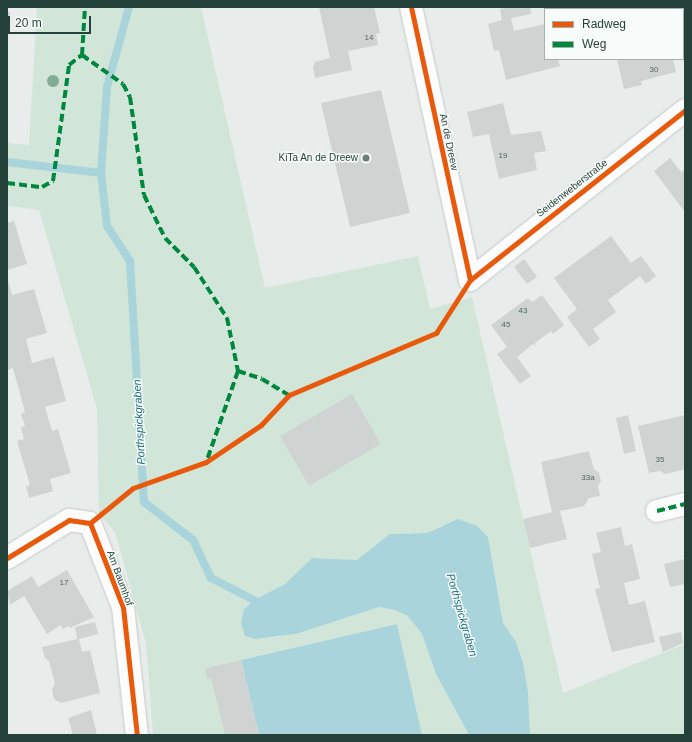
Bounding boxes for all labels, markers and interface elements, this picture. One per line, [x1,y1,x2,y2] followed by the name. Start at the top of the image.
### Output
[10,8,93,34] scale bar
[544,8,684,60] legend
[15,16,42,30] text: 20 m
[582,17,626,31] text: Radweg
[365,33,373,43] house number: 14
[582,37,606,51] text: Weg
[650,65,658,75] house number: 30
[437,112,461,172] street label: An de Dreew
[499,151,507,161] house number: 19
[278,152,358,164] place label: KiTa An de Dreew
[361,153,371,163] marker: KiTa An de Dreew
[534,157,610,219] street label: Seidenweberstraße
[519,306,527,316] house number: 43
[502,320,510,330] house number: 45
[130,379,148,465] water label: Porthspickgraben
[656,455,664,465] house number: 35
[581,473,595,483] house number: 33a
[104,549,136,607] street label: Am Baumhof
[444,572,480,658] water label: Porthspickgraben
[60,578,68,588] house number: 17

